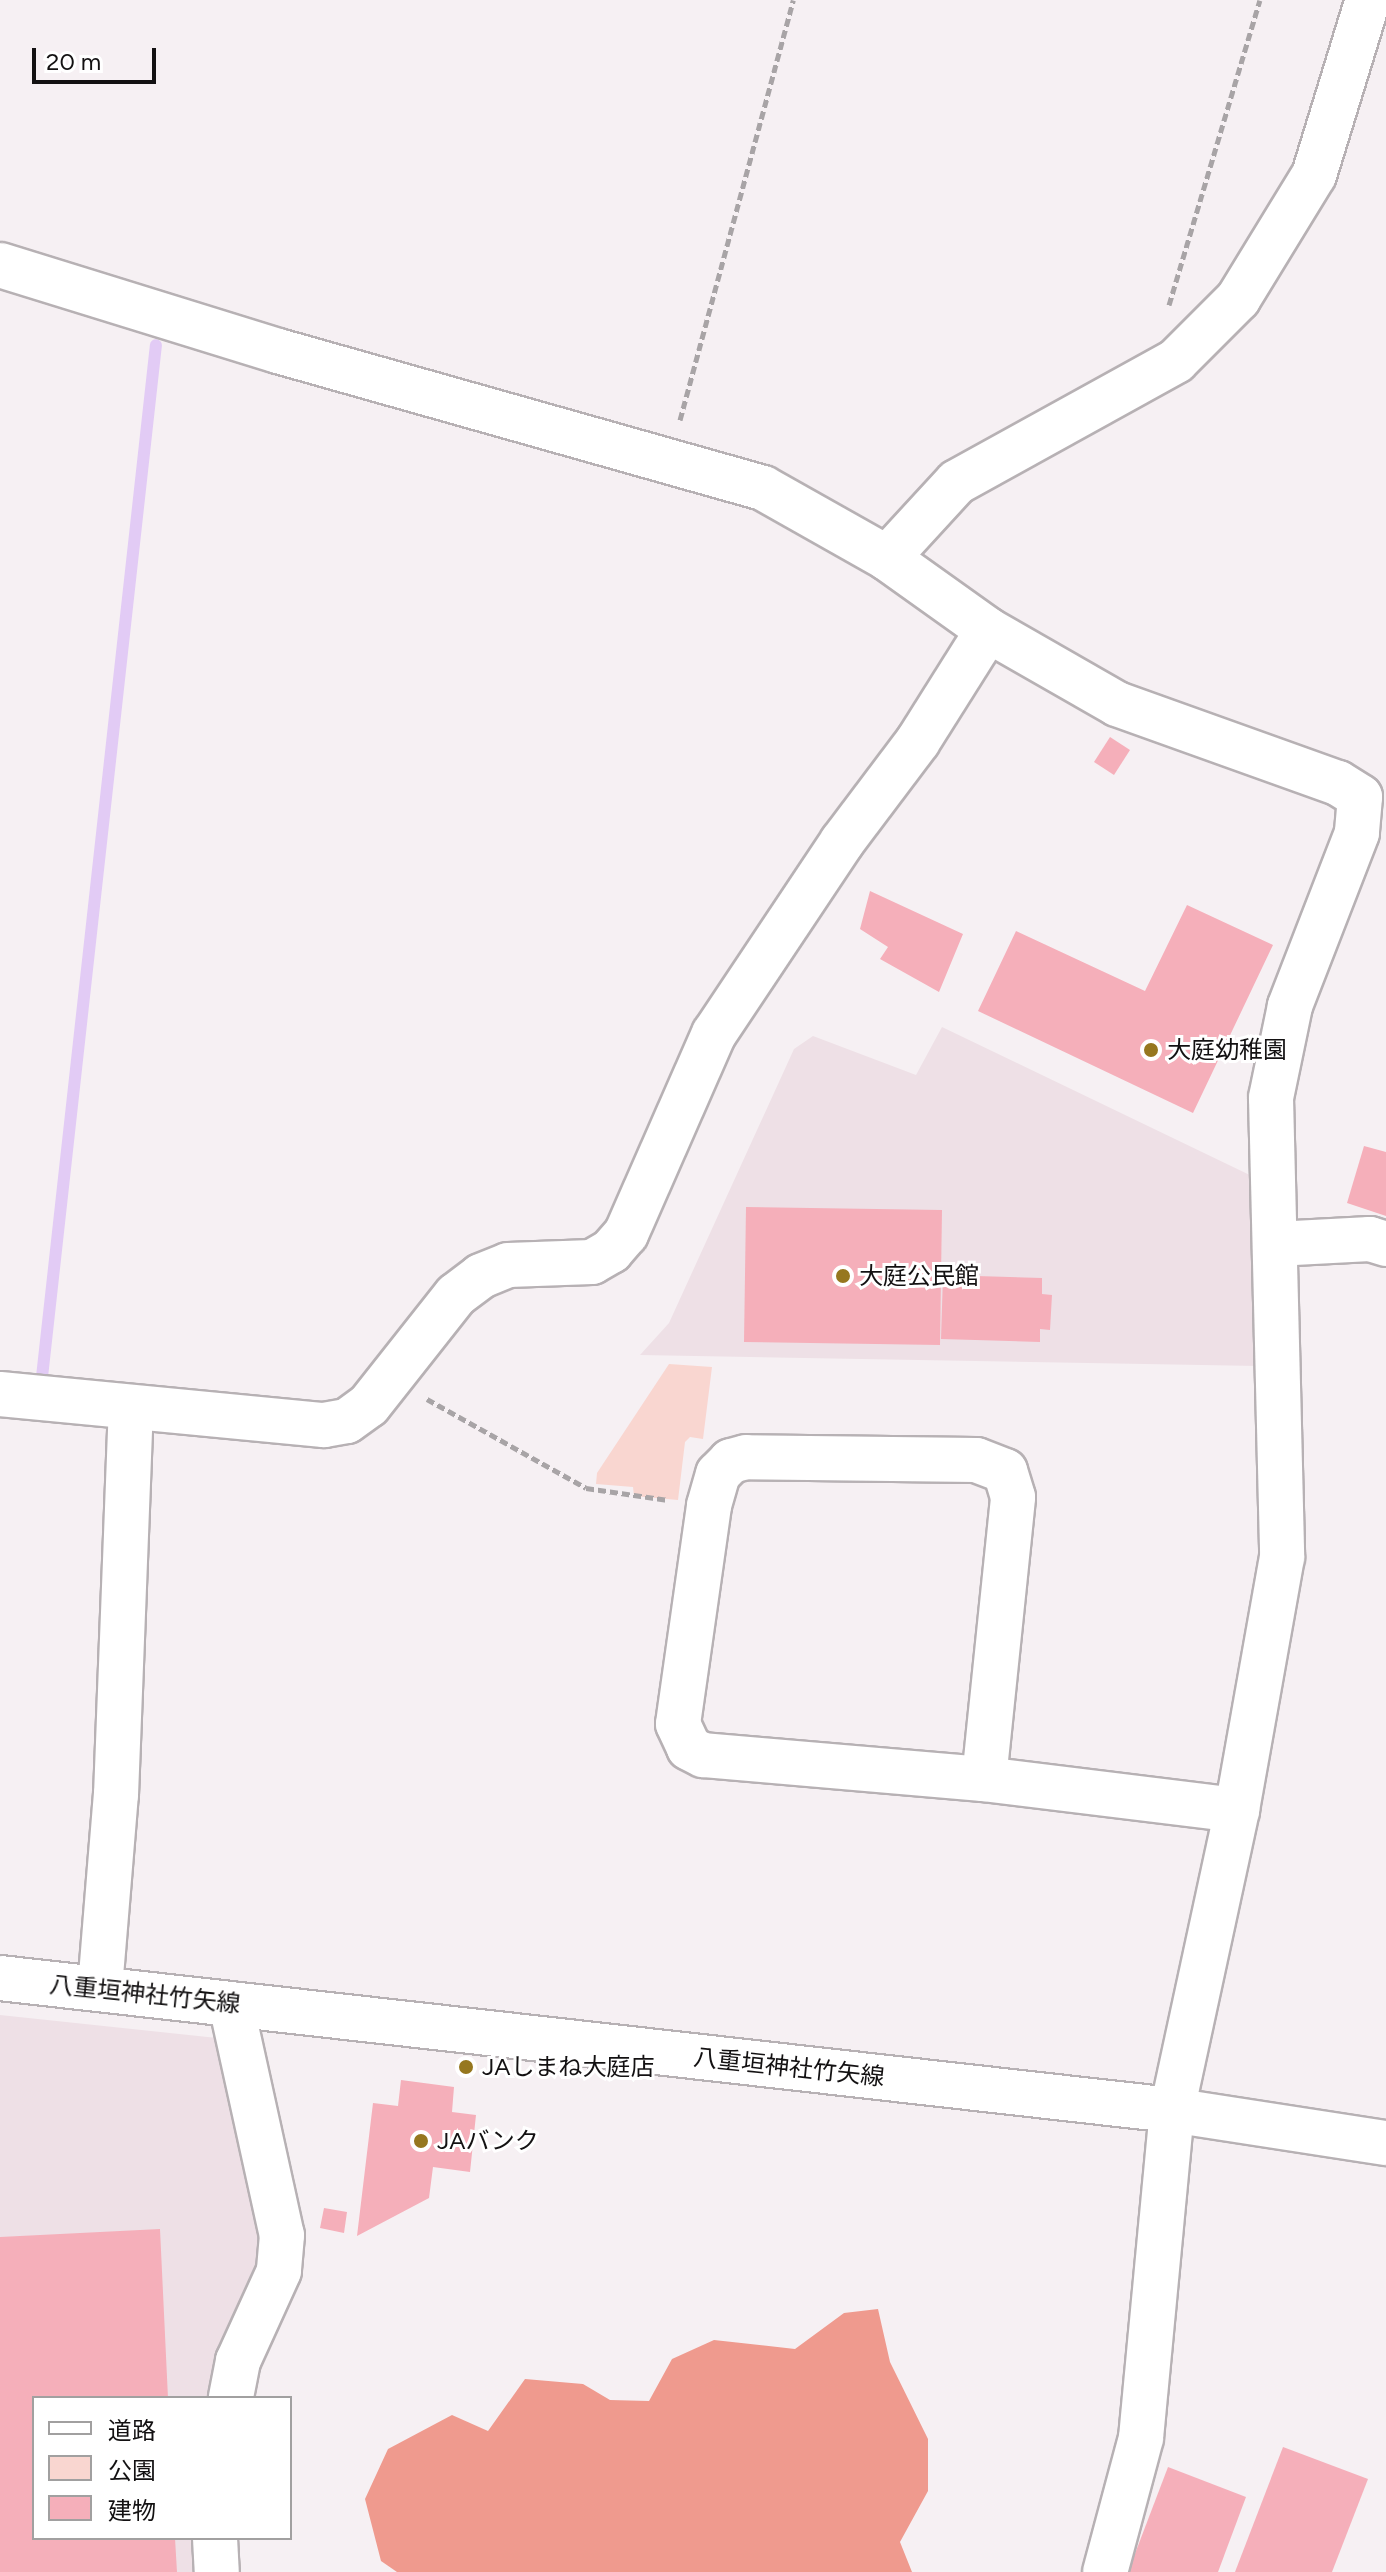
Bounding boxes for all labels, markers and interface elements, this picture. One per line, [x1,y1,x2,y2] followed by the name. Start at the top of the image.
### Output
[36,32,160,82] scale bar
[46,47,101,76] text: 20 m
[1167,1036,1287,1064] place label: 大庭幼稚園
[1142,1041,1160,1059] marker: 大庭幼稚園
[859,1262,979,1290] place label: 大庭公民館
[834,1267,852,1285] marker: 大庭公民館
[48,1970,242,2018] street label: 八重垣神社竹矢線
[692,2043,886,2091] street label: 八重垣神社竹矢線
[482,2053,655,2081] place label: JAしまね大庭店
[457,2058,475,2076] marker: JAしまね大庭店
[437,2127,538,2155] place label: JAバンク
[412,2132,430,2150] marker: JAバンク
[32,2396,292,2540] legend
[108,2416,156,2445] text: 道路
[108,2456,156,2485] text: 公園
[108,2496,156,2525] text: 建物

